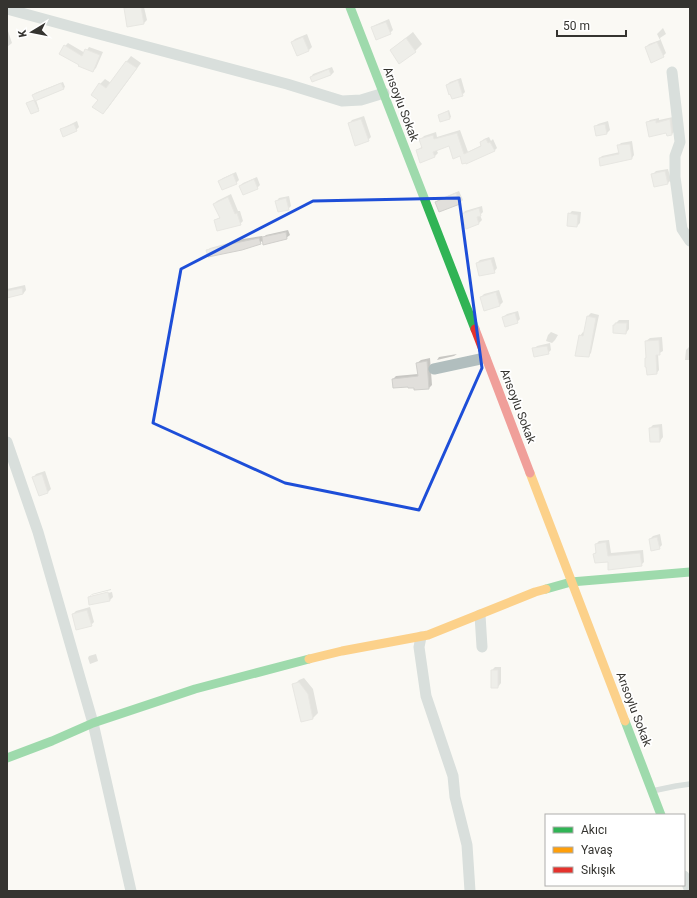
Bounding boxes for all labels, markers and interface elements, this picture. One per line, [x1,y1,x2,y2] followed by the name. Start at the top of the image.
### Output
[12,12,52,52] north arrow
[557,12,626,38] scale bar
[563,19,590,33] text: 50 m
[15,28,30,38] text: K
[380,65,422,144] street label: Arısoylu Sokak
[497,367,539,446] street label: Arısoylu Sokak
[613,670,655,749] street label: Arısoylu Sokak
[545,814,685,886] legend
[581,823,607,837] text: Akıcı
[581,843,613,857] text: Yavaş
[581,863,616,877] text: Sıkışık

